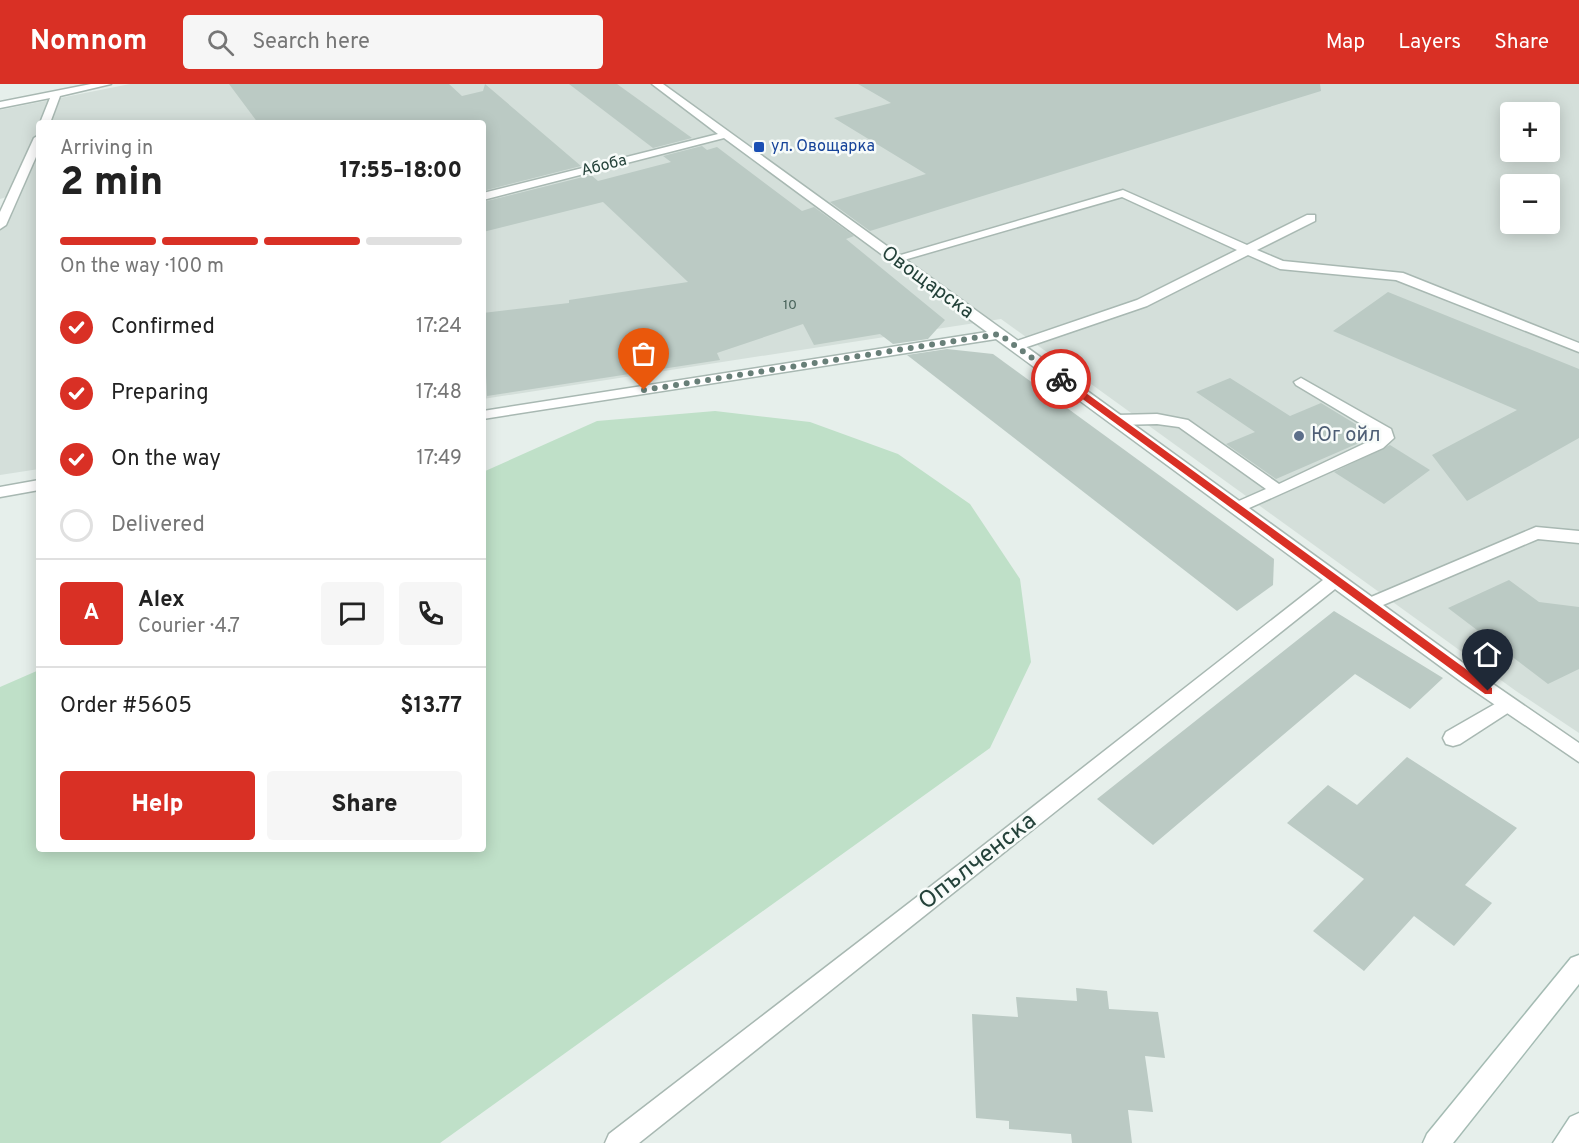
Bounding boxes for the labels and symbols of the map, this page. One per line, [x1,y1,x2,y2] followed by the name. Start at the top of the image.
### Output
[771,137,875,157] place label: ул. Овощарка
[752,140,766,154] marker: ул. Овощарка
[579,151,629,181] street label: Абоба
[876,241,978,325] street label: Овощарска
[783,297,797,314] house number: 10
[618,328,669,390] pin
[1031,349,1091,409] courier
[1311,423,1381,449] place label: Юг ойл
[1292,429,1306,443] marker: Юг ойл
[1462,629,1513,691] pin
[913,807,1043,917] street label: Опълченска

